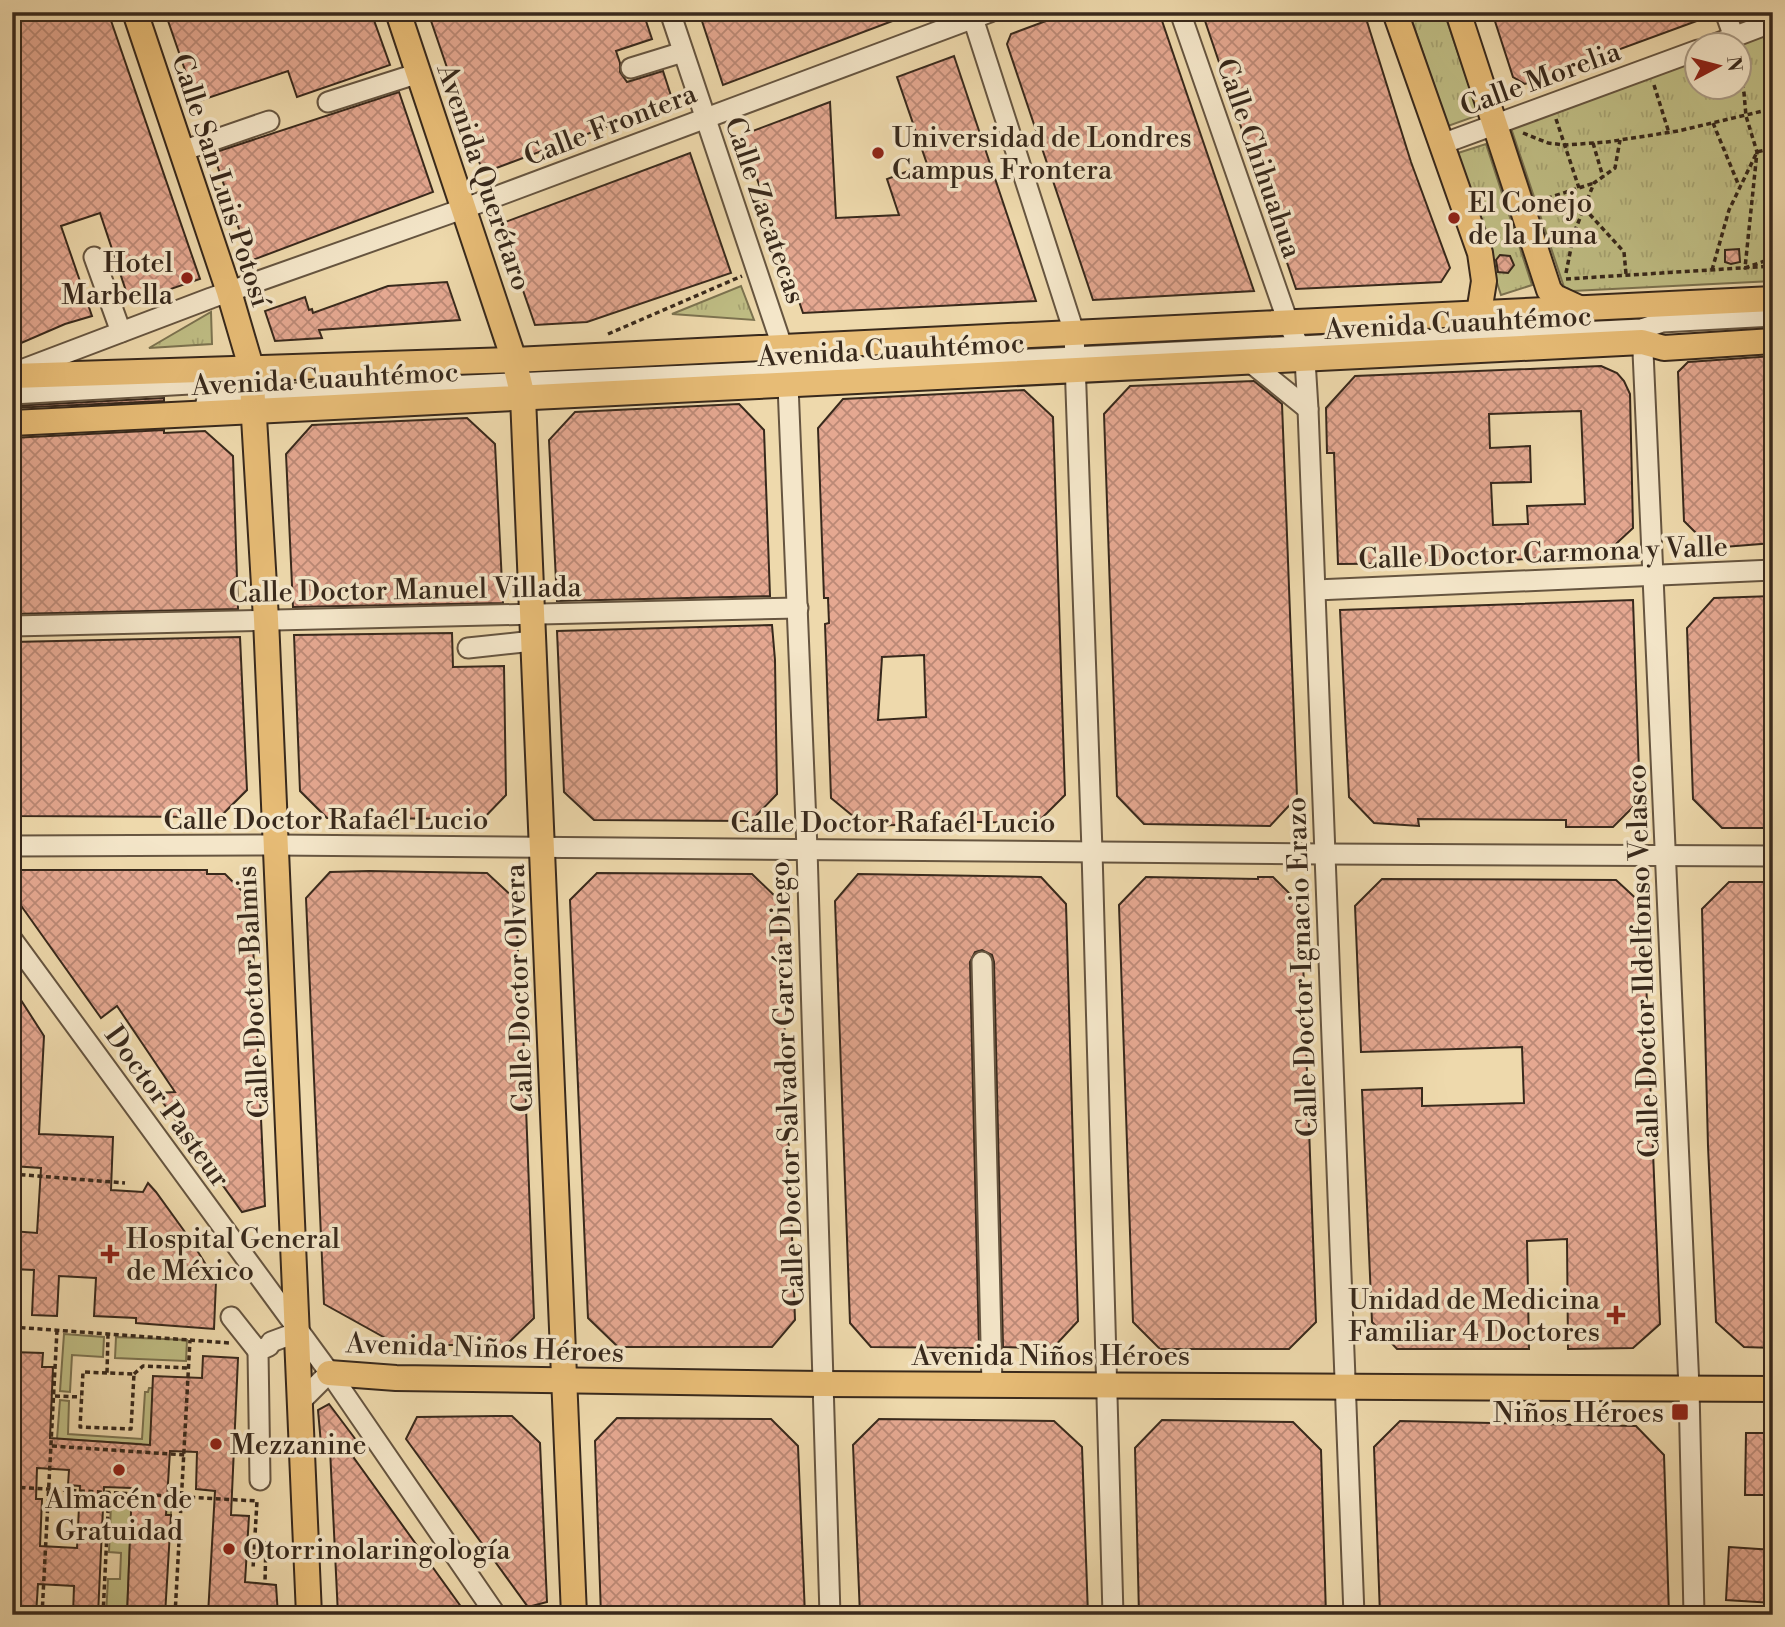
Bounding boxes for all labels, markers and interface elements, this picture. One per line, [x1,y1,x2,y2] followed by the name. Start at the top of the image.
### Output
[1684,32,1754,102] north arrow
[1456,34,1626,125] street label: Calle Morelia
[163,50,279,313] street label: Calle San Luis Potosí
[1208,54,1309,264] street label: Calle Chihuahua
[1721,55,1747,73] text: N
[428,59,539,295] street label: Avenida Querétaro
[519,76,703,174] street label: Calle Frontera
[716,113,813,308] street label: Calle Zacatecas
[892,121,1192,188] place label: Universidad de Londres Campus Frontera
[870,145,886,161] marker: Universidad de Londres Campus Frontera
[1468,186,1598,253] place label: El Conejo de la Luna
[1446,210,1462,226] marker: El Conejo de la Luna
[61,246,174,313] place label: Hotel Marbella
[179,270,195,286] marker: Hotel Marbella
[1323,299,1593,348] street label: Avenida Cuauhtémoc
[756,326,1026,375] street label: Avenida Cuauhtémoc
[190,355,460,404] street label: Avenida Cuauhtémoc
[1358,530,1728,577] street label: Calle Doctor Carmona y Valle
[228,570,583,611] street label: Calle Doctor Manuel Villada
[1619,763,1668,1158] street label: Calle Doctor Ildelfonso Velasco
[1279,796,1326,1138] street label: Calle Doctor Ignacio Erazo
[164,803,489,838] street label: Calle Doctor Rafaél Lucio
[731,806,1056,841] street label: Calle Doctor Rafaél Lucio
[762,860,813,1308] street label: Calle Doctor Salvador García Diego
[498,862,541,1113] street label: Calle Doctor Olvera
[229,865,278,1119] street label: Calle Doctor Balmis
[96,1019,237,1194] street label: Doctor Pasteur
[126,1222,340,1289] place label: Hospital General de México
[100,1244,120,1264] marker: Hospital General de México
[1348,1283,1601,1350] place label: Unidad de Medicina Familiar 4 Doctores
[1606,1305,1626,1325] marker: Unidad de Medicina Familiar 4 Doctores
[344,1326,625,1371] street label: Avenida Niños Héroes
[911,1339,1190,1374] street label: Avenida Niños Héroes
[1493,1396,1664,1431] place label: Niños Héroes
[1670,1402,1690,1422] marker: Niños Héroes
[230,1428,367,1463] place label: Mezzanine
[208,1436,224,1452] marker: Mezzanine
[111,1462,127,1478] marker: Almacén de Gratuidad
[45,1482,192,1549] place label: Almacén de Gratuidad
[243,1533,511,1568] place label: Otorrinolaringología
[221,1541,237,1557] marker: Otorrinolaringología

